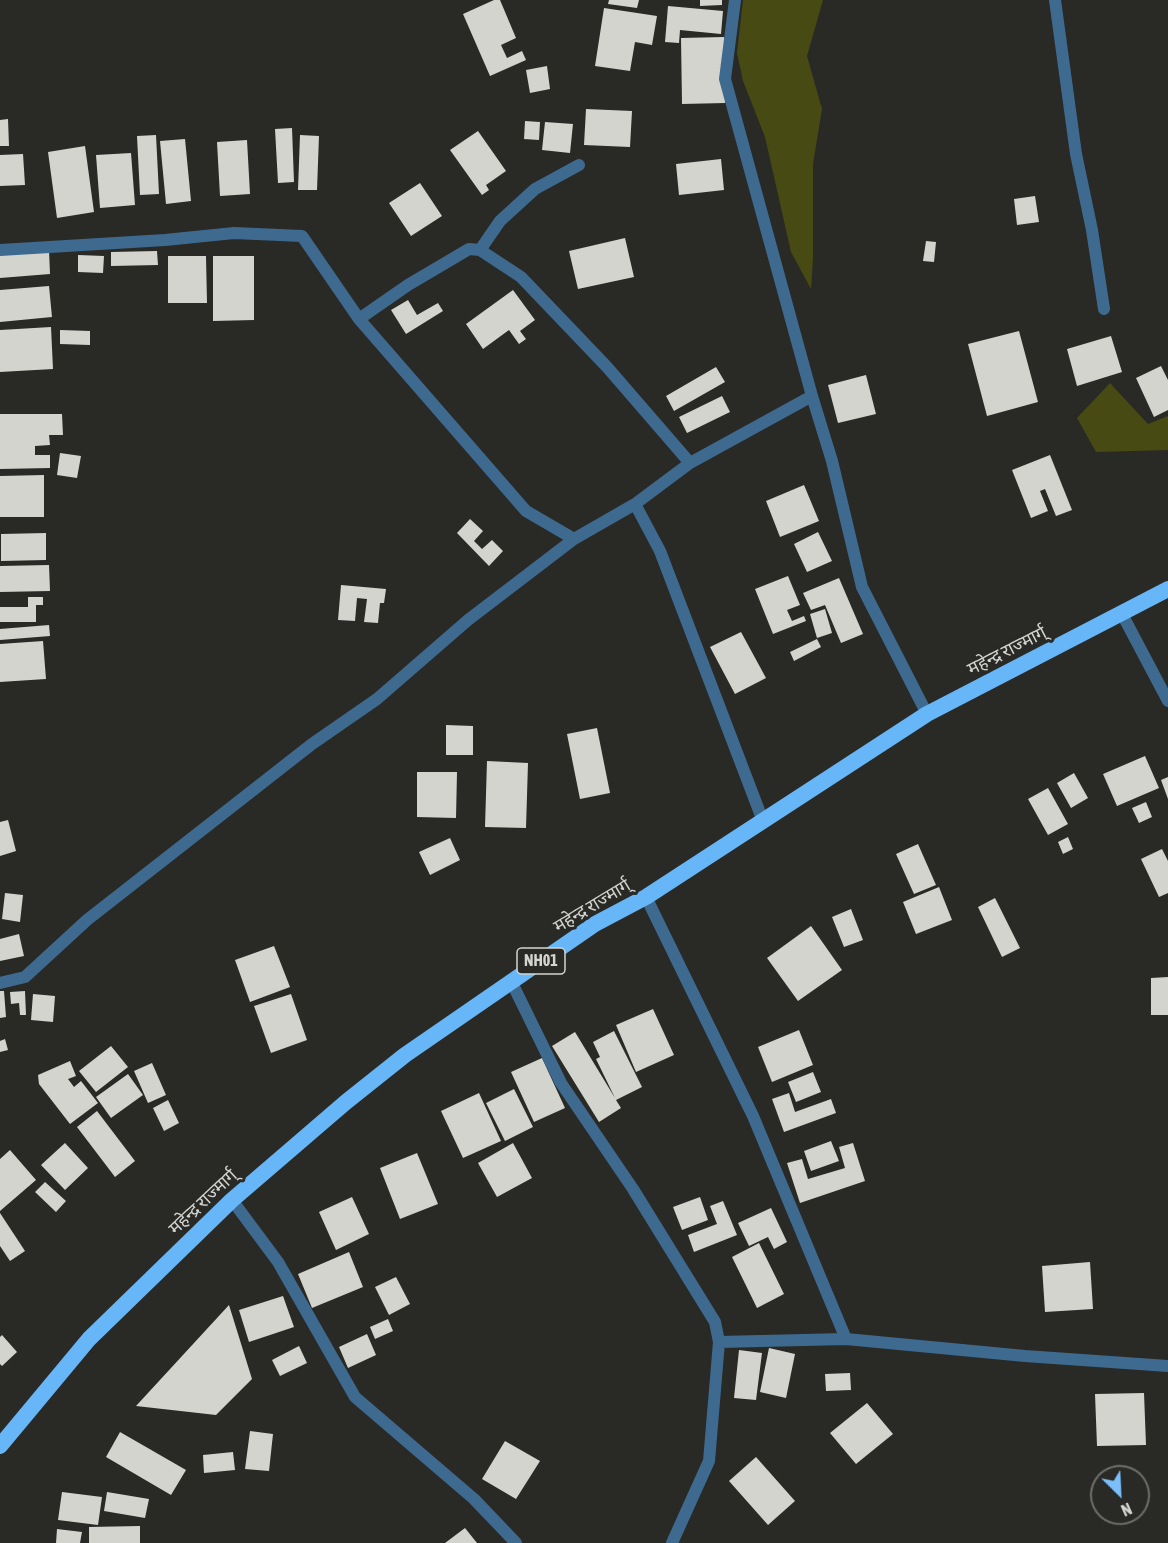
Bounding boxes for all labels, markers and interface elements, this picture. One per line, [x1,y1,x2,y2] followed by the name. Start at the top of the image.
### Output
[964,622,1050,680] street label: महेन्द्र राज्मार्ग्
[550,875,634,937] street label: महेन्द्र राज्मार्ग्
[517,948,565,974] road number: NH01
[164,1165,242,1239] street label: महेन्द्र राज्मार्ग्
[1090,1465,1150,1525] north arrow
[1119,1499,1134,1520] text: N

